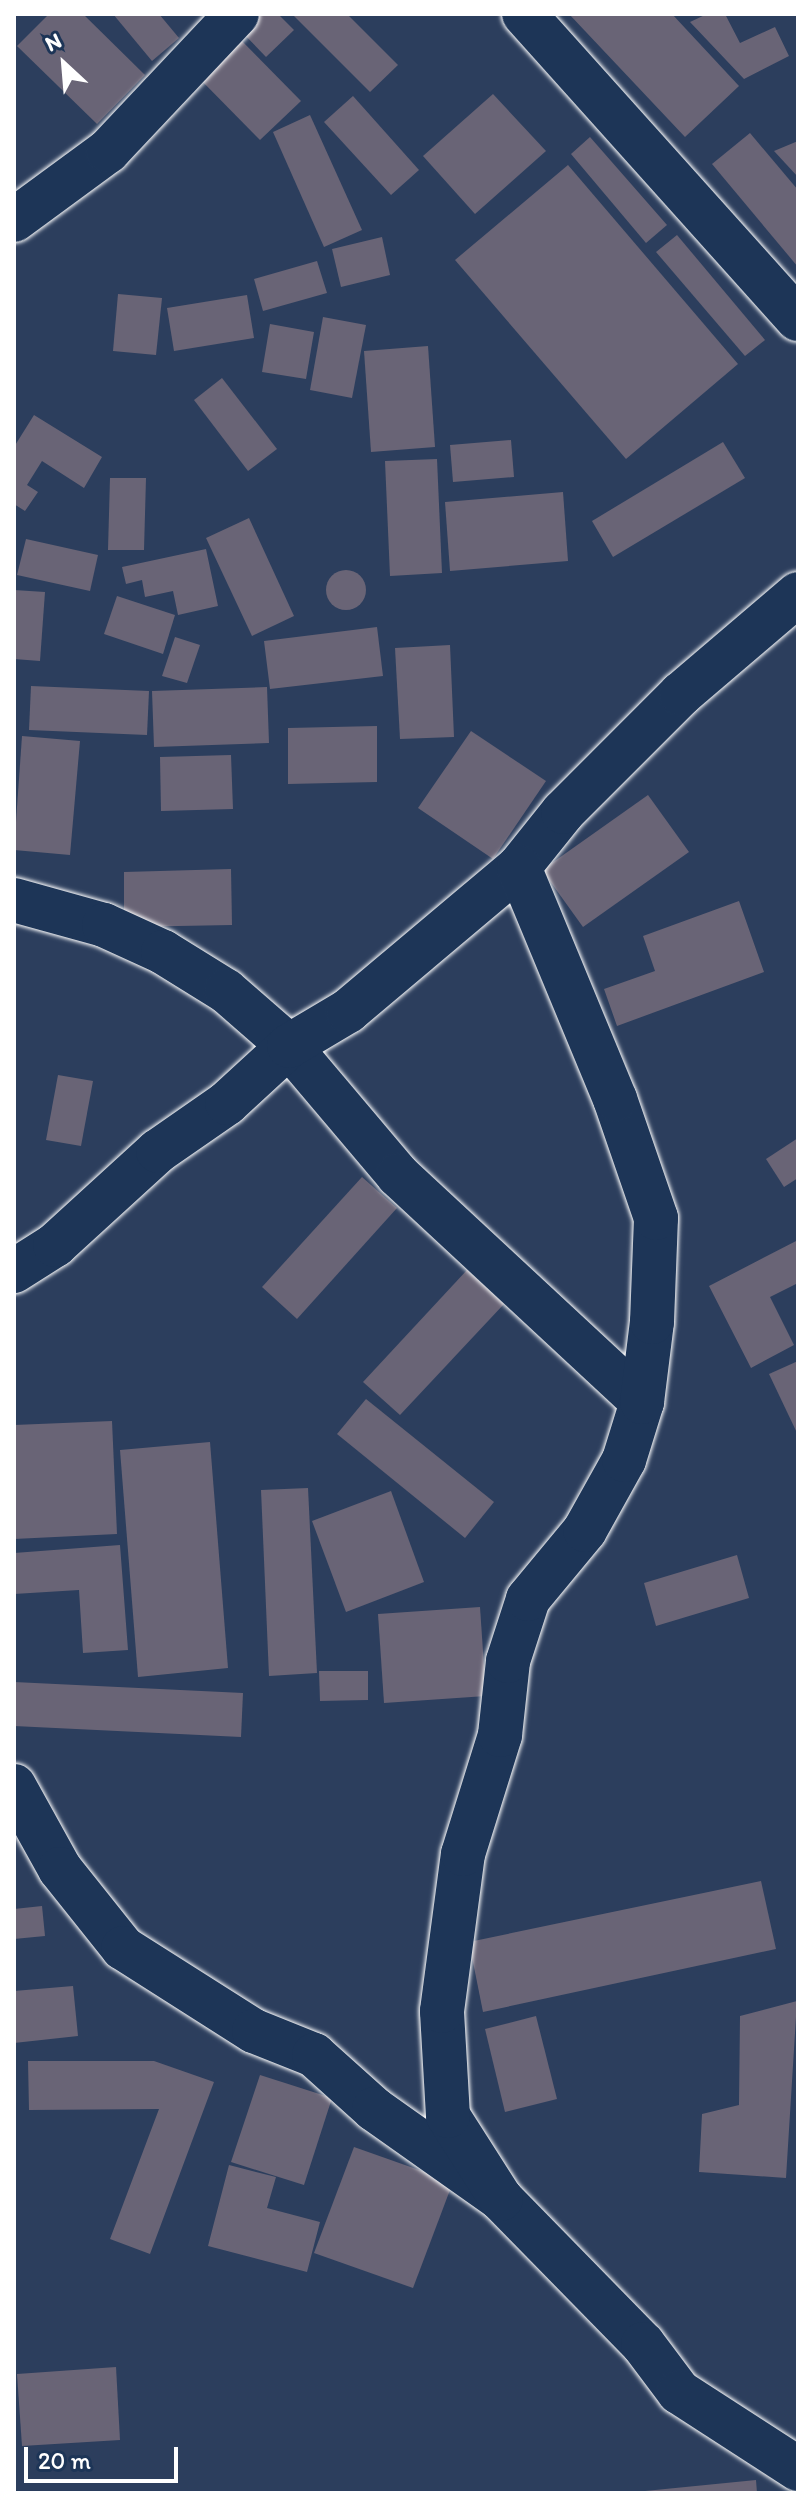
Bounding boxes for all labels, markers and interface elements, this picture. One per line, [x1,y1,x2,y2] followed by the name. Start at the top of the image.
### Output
[24,24,104,104] north arrow
[41,27,66,57] text: N
[28,2431,182,2481] scale bar
[38,2446,91,2475] text: 20 m

